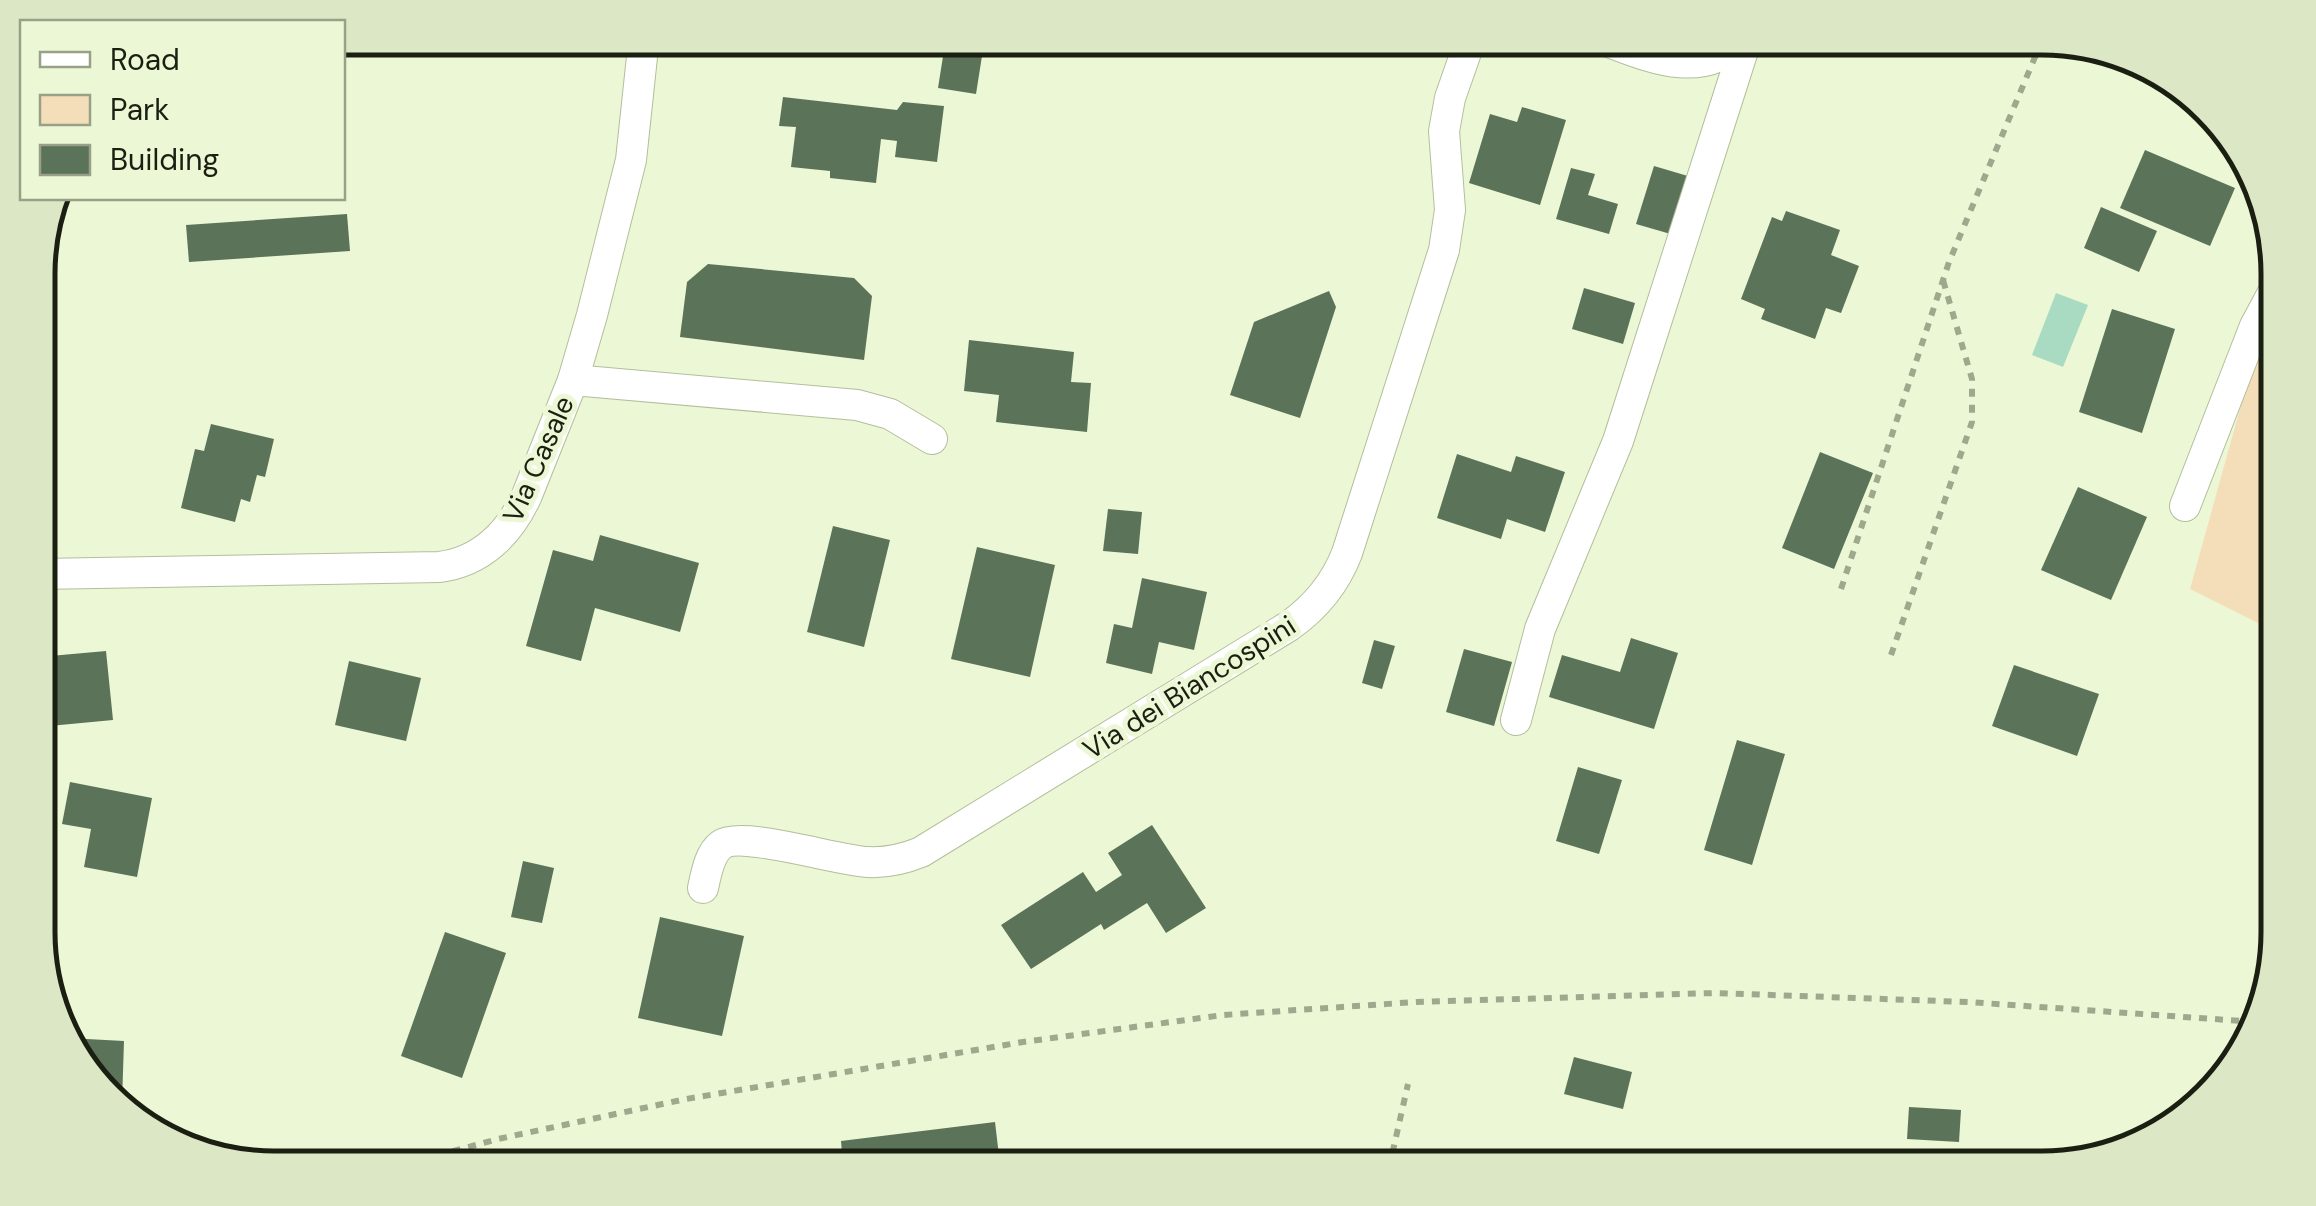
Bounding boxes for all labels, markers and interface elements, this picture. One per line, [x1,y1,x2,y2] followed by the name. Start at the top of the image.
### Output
[20,20,345,200] legend
[110,40,180,79] text: Road
[110,90,169,129] text: Park
[110,140,219,179] text: Building
[494,390,583,528] street label: Via Casale
[1076,607,1303,768] street label: Via dei Biancospini

